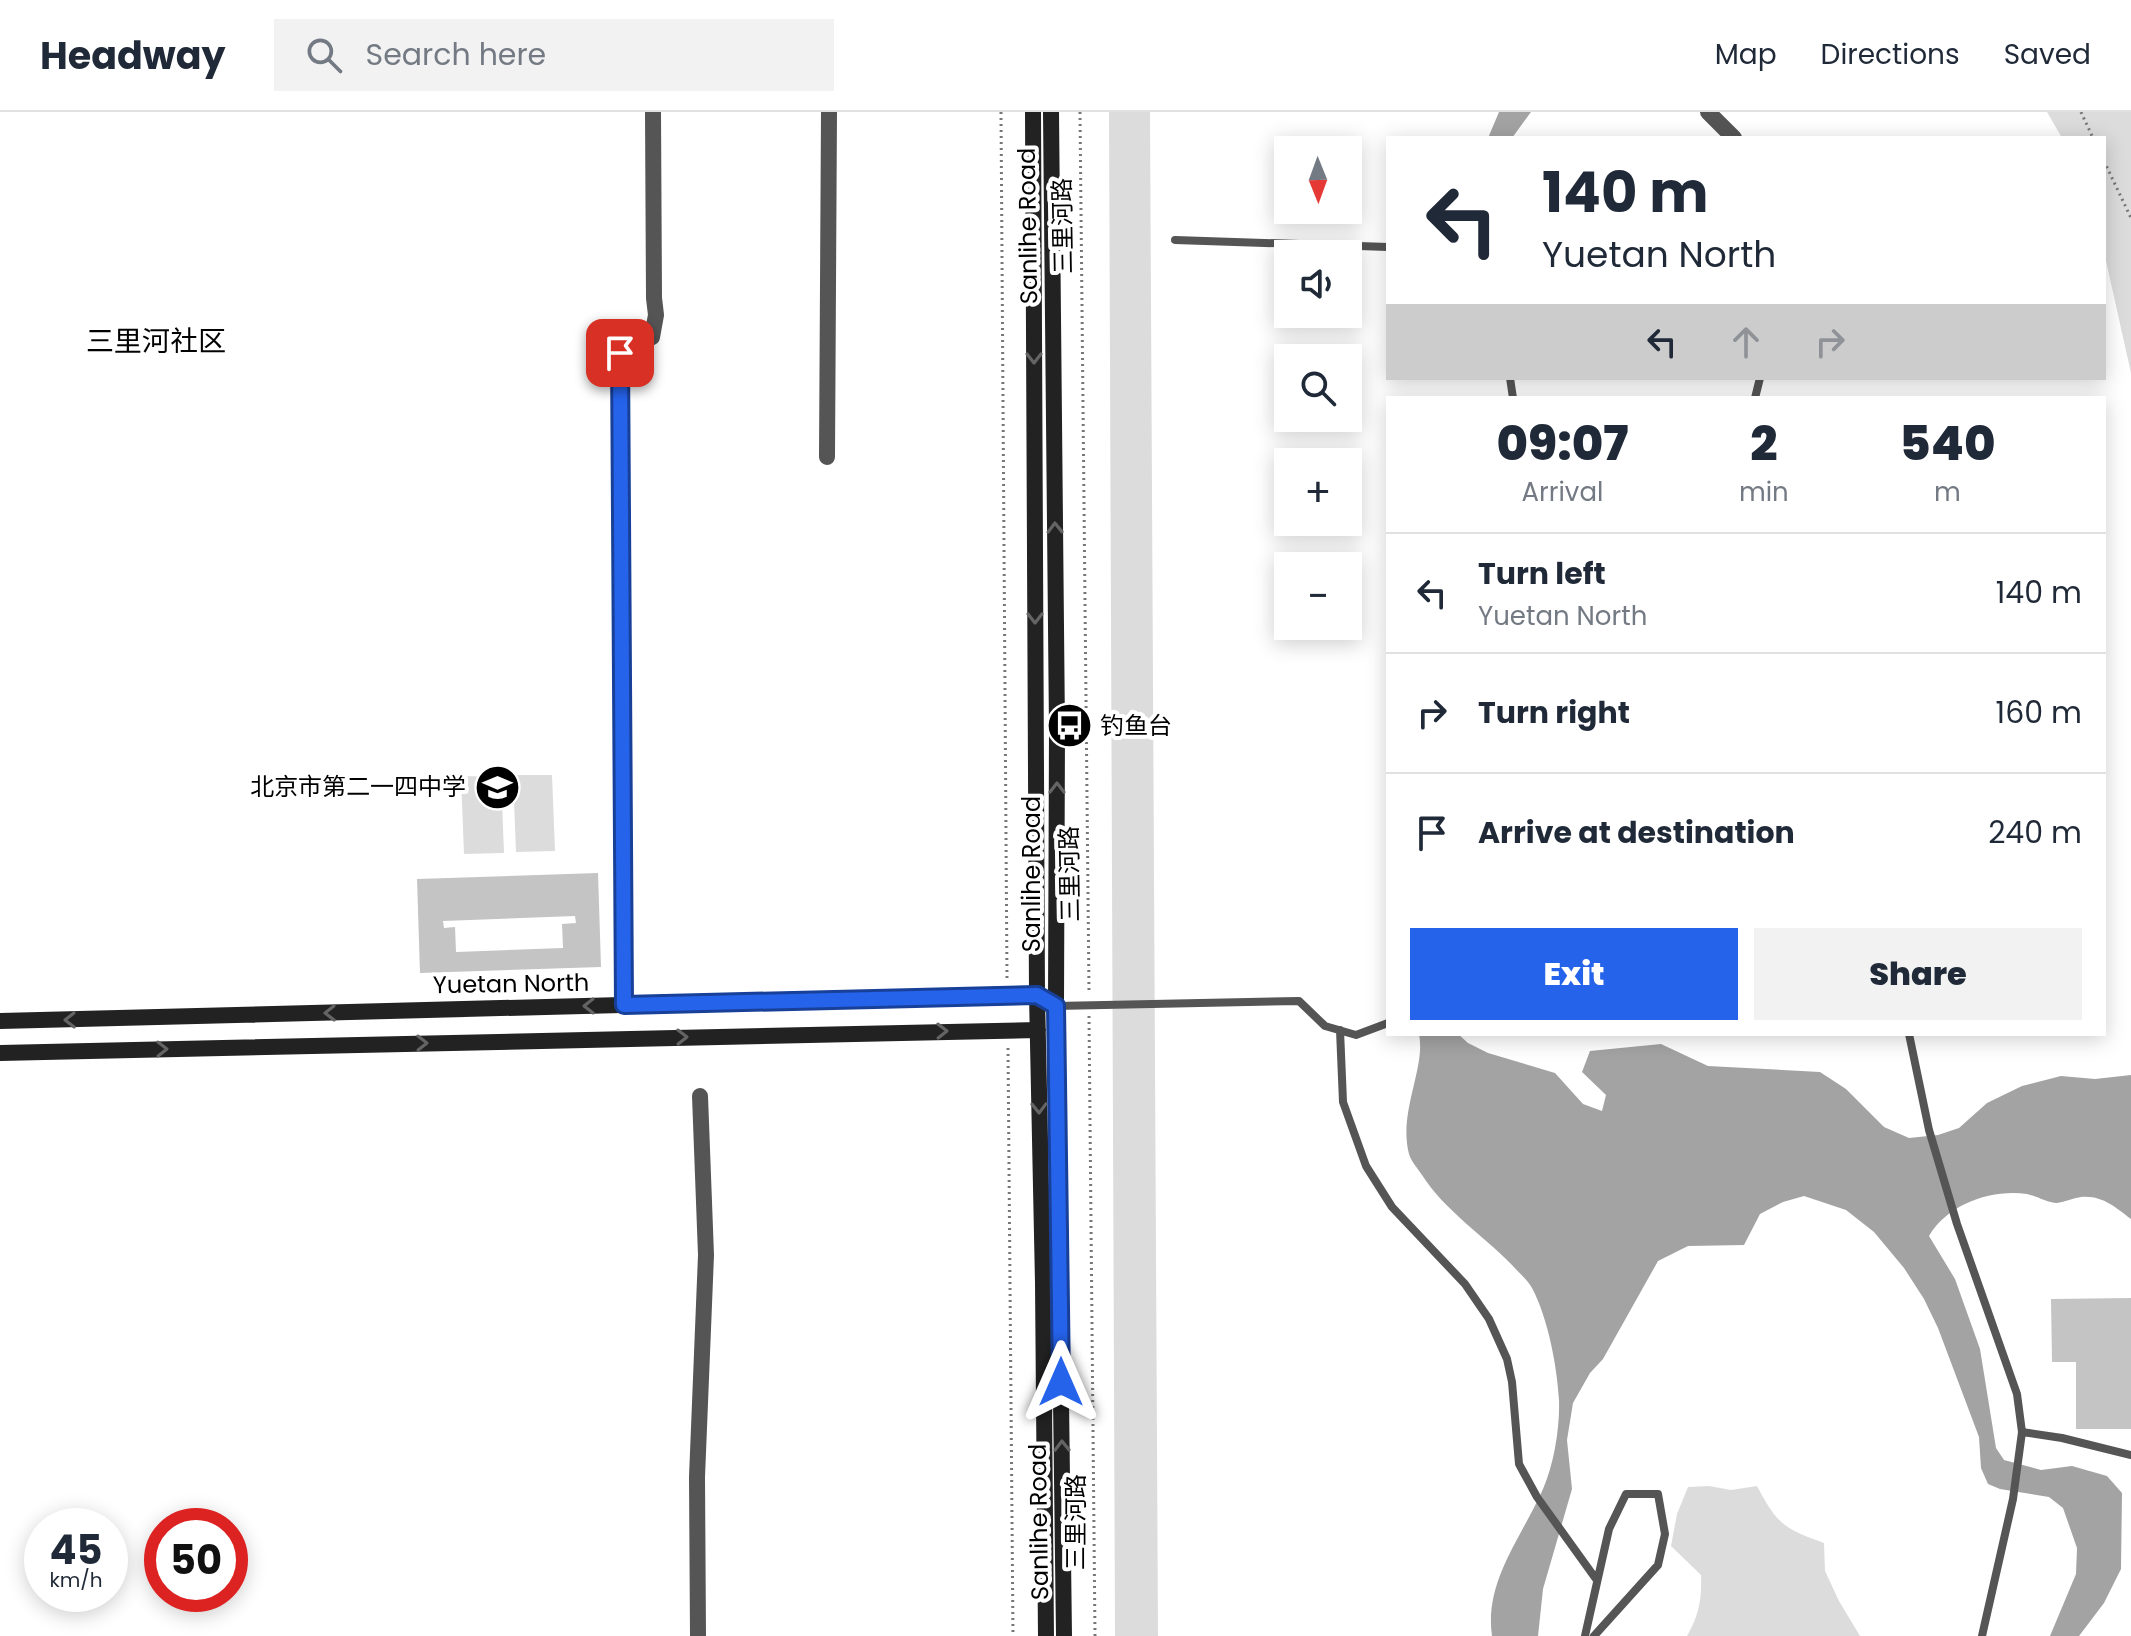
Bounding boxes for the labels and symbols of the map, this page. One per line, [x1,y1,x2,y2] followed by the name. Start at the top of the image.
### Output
[1274,136,1362,224] north arrow
[1010,147,1045,305] street label: Sanlihe Road
[1045,178,1080,274] street label: 三里河路
[586,319,654,387] pin
[86,322,226,361] district label: 三里河社区
[1025,352,1043,365] one-way arrow
[1046,521,1064,534] one-way arrow
[1027,612,1044,625] one-way arrow
[1045,702,1093,750] bus stop icon: 钓鱼台
[1100,709,1172,742] place label: 钓鱼台
[473,763,521,811] school or university icon: 北京市第二一四中学
[250,770,466,803] place label: 北京市第二一四中学
[1048,781,1066,794] one-way arrow
[1015,796,1048,952] street label: Sanlihe Road
[1052,826,1087,922] street label: 三里河路
[433,966,589,1001] street label: Yuetan North
[582,997,595,1015] one-way arrow
[323,1004,336,1021] one-way arrow
[63,1011,76,1028] one-way arrow
[936,1023,949,1040] one-way arrow
[676,1029,689,1046] one-way arrow
[416,1035,429,1052] one-way arrow
[156,1041,169,1058] one-way arrow
[1031,1102,1048,1115] one-way arrow
[1019,1340,1103,1424] position arrow
[1053,1439,1071,1452] one-way arrow
[1021,1443,1056,1601] street label: Sanlihe Road
[1059,1474,1092,1570] street label: 三里河路
[144,1508,248,1612] speed limit sign: 50

